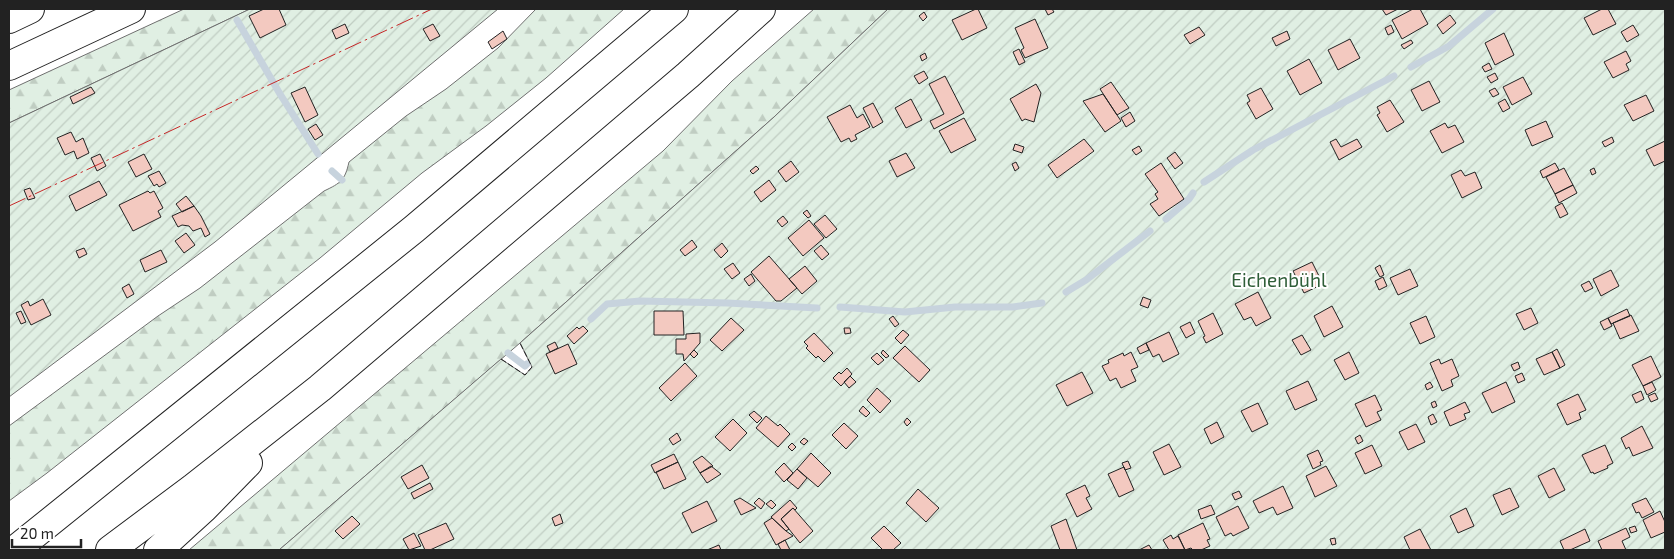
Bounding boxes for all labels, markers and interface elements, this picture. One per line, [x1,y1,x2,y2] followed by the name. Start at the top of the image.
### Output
[1231,268,1327,291] park label: Eichenbühl
[12,516,81,548] scale bar
[20,524,54,542] text: 20 m

